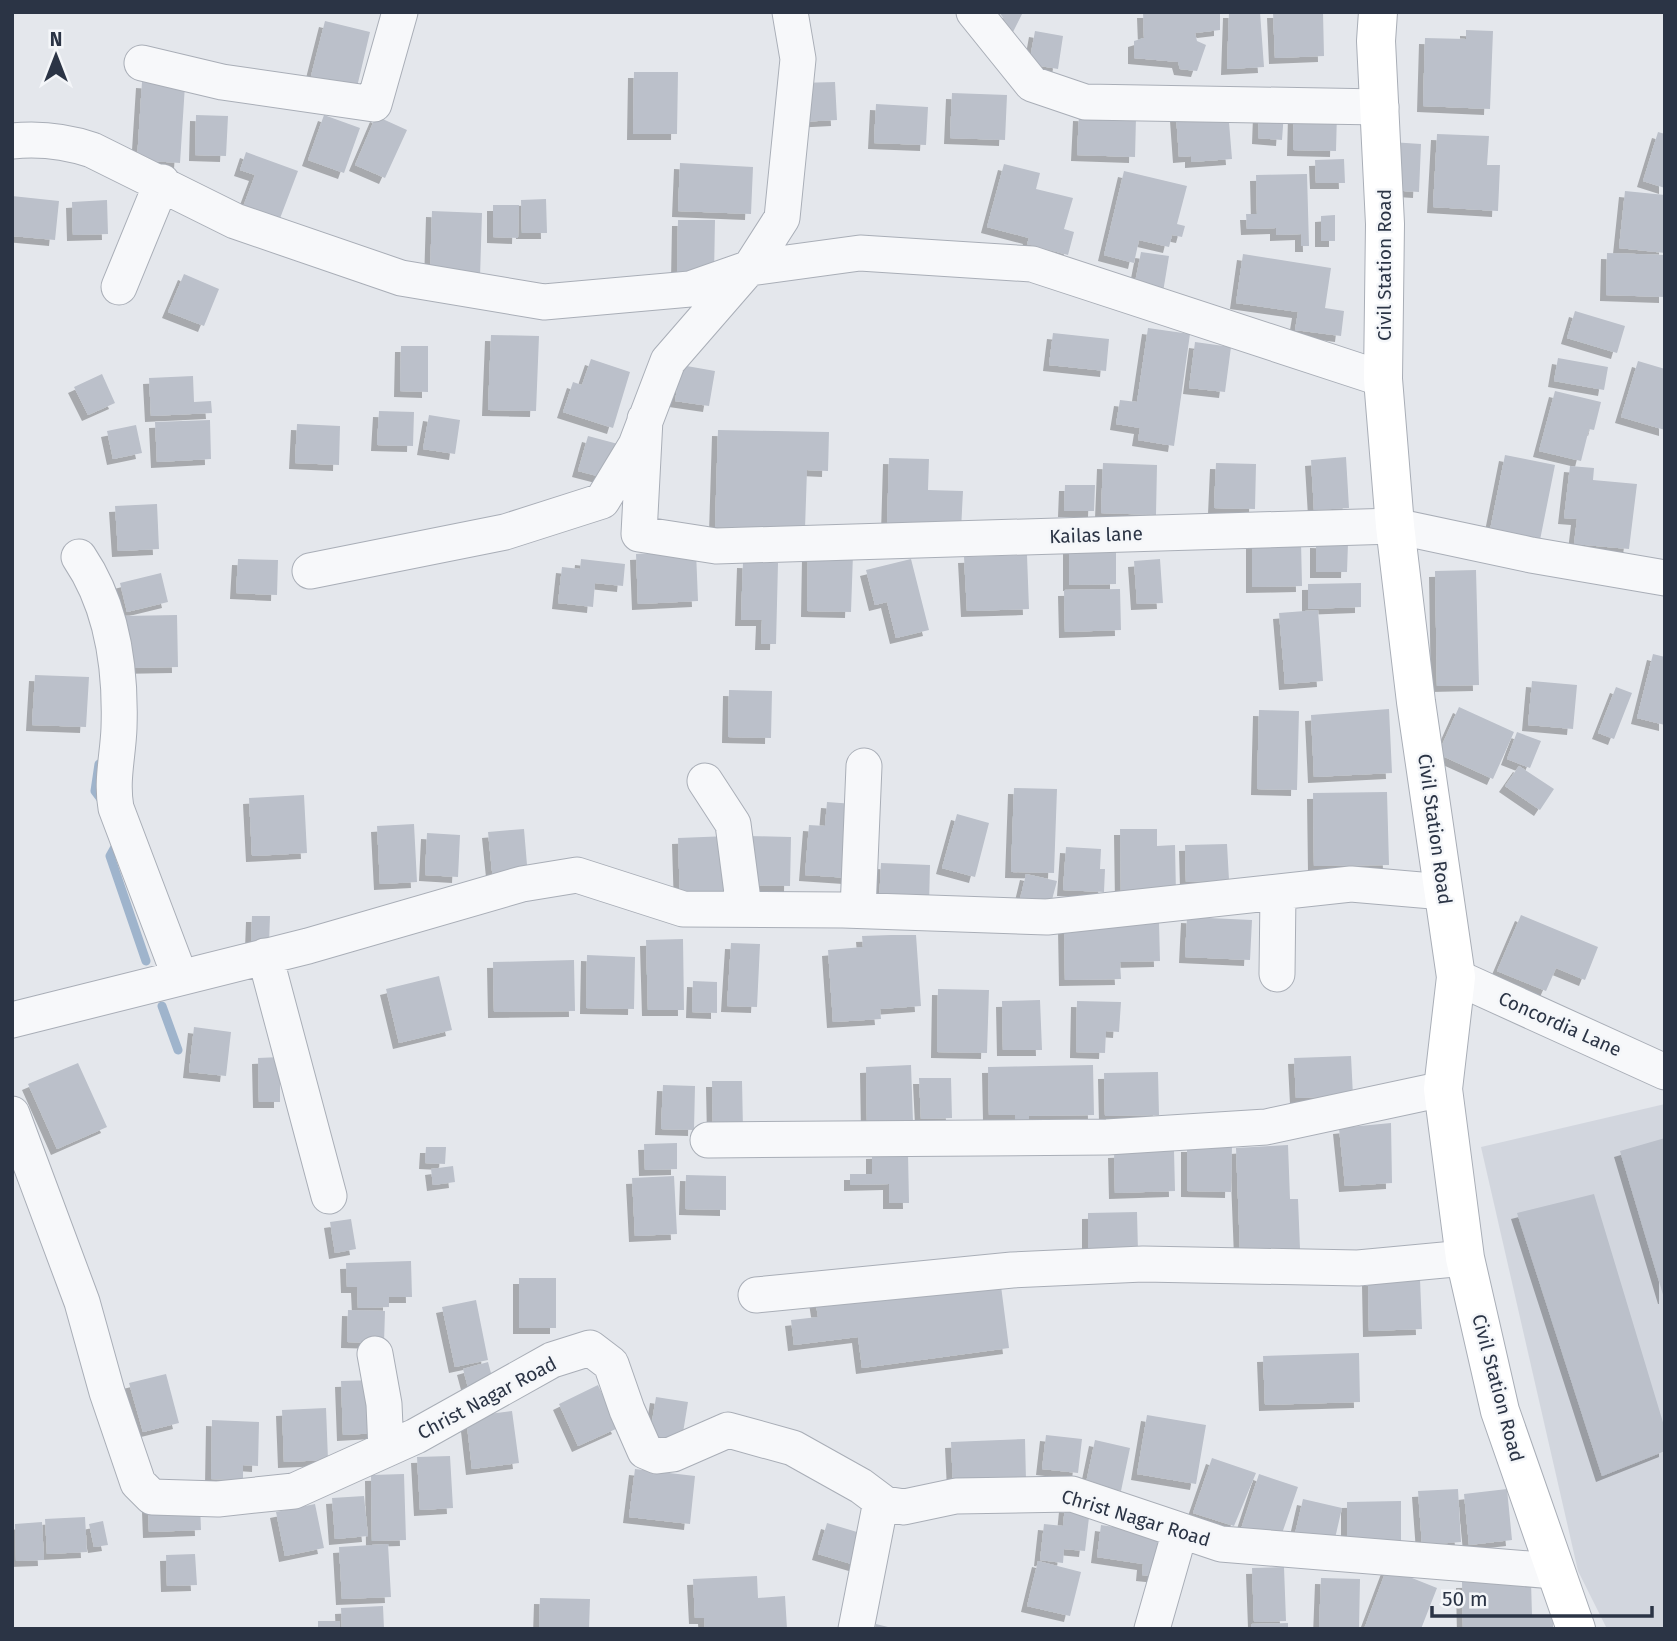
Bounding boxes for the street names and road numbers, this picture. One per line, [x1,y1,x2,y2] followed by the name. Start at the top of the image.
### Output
[1373,189,1396,341] street label: Civil Station Road
[1049,522,1143,548] street label: Kailas lane
[1413,752,1457,906] street label: Civil Station Road
[1495,987,1625,1061] street label: Concordia Lane
[1467,1312,1529,1464] street label: Civil Station Road
[414,1352,560,1444] street label: Christ Nagar Road
[1059,1484,1213,1552] street label: Christ Nagar Road

